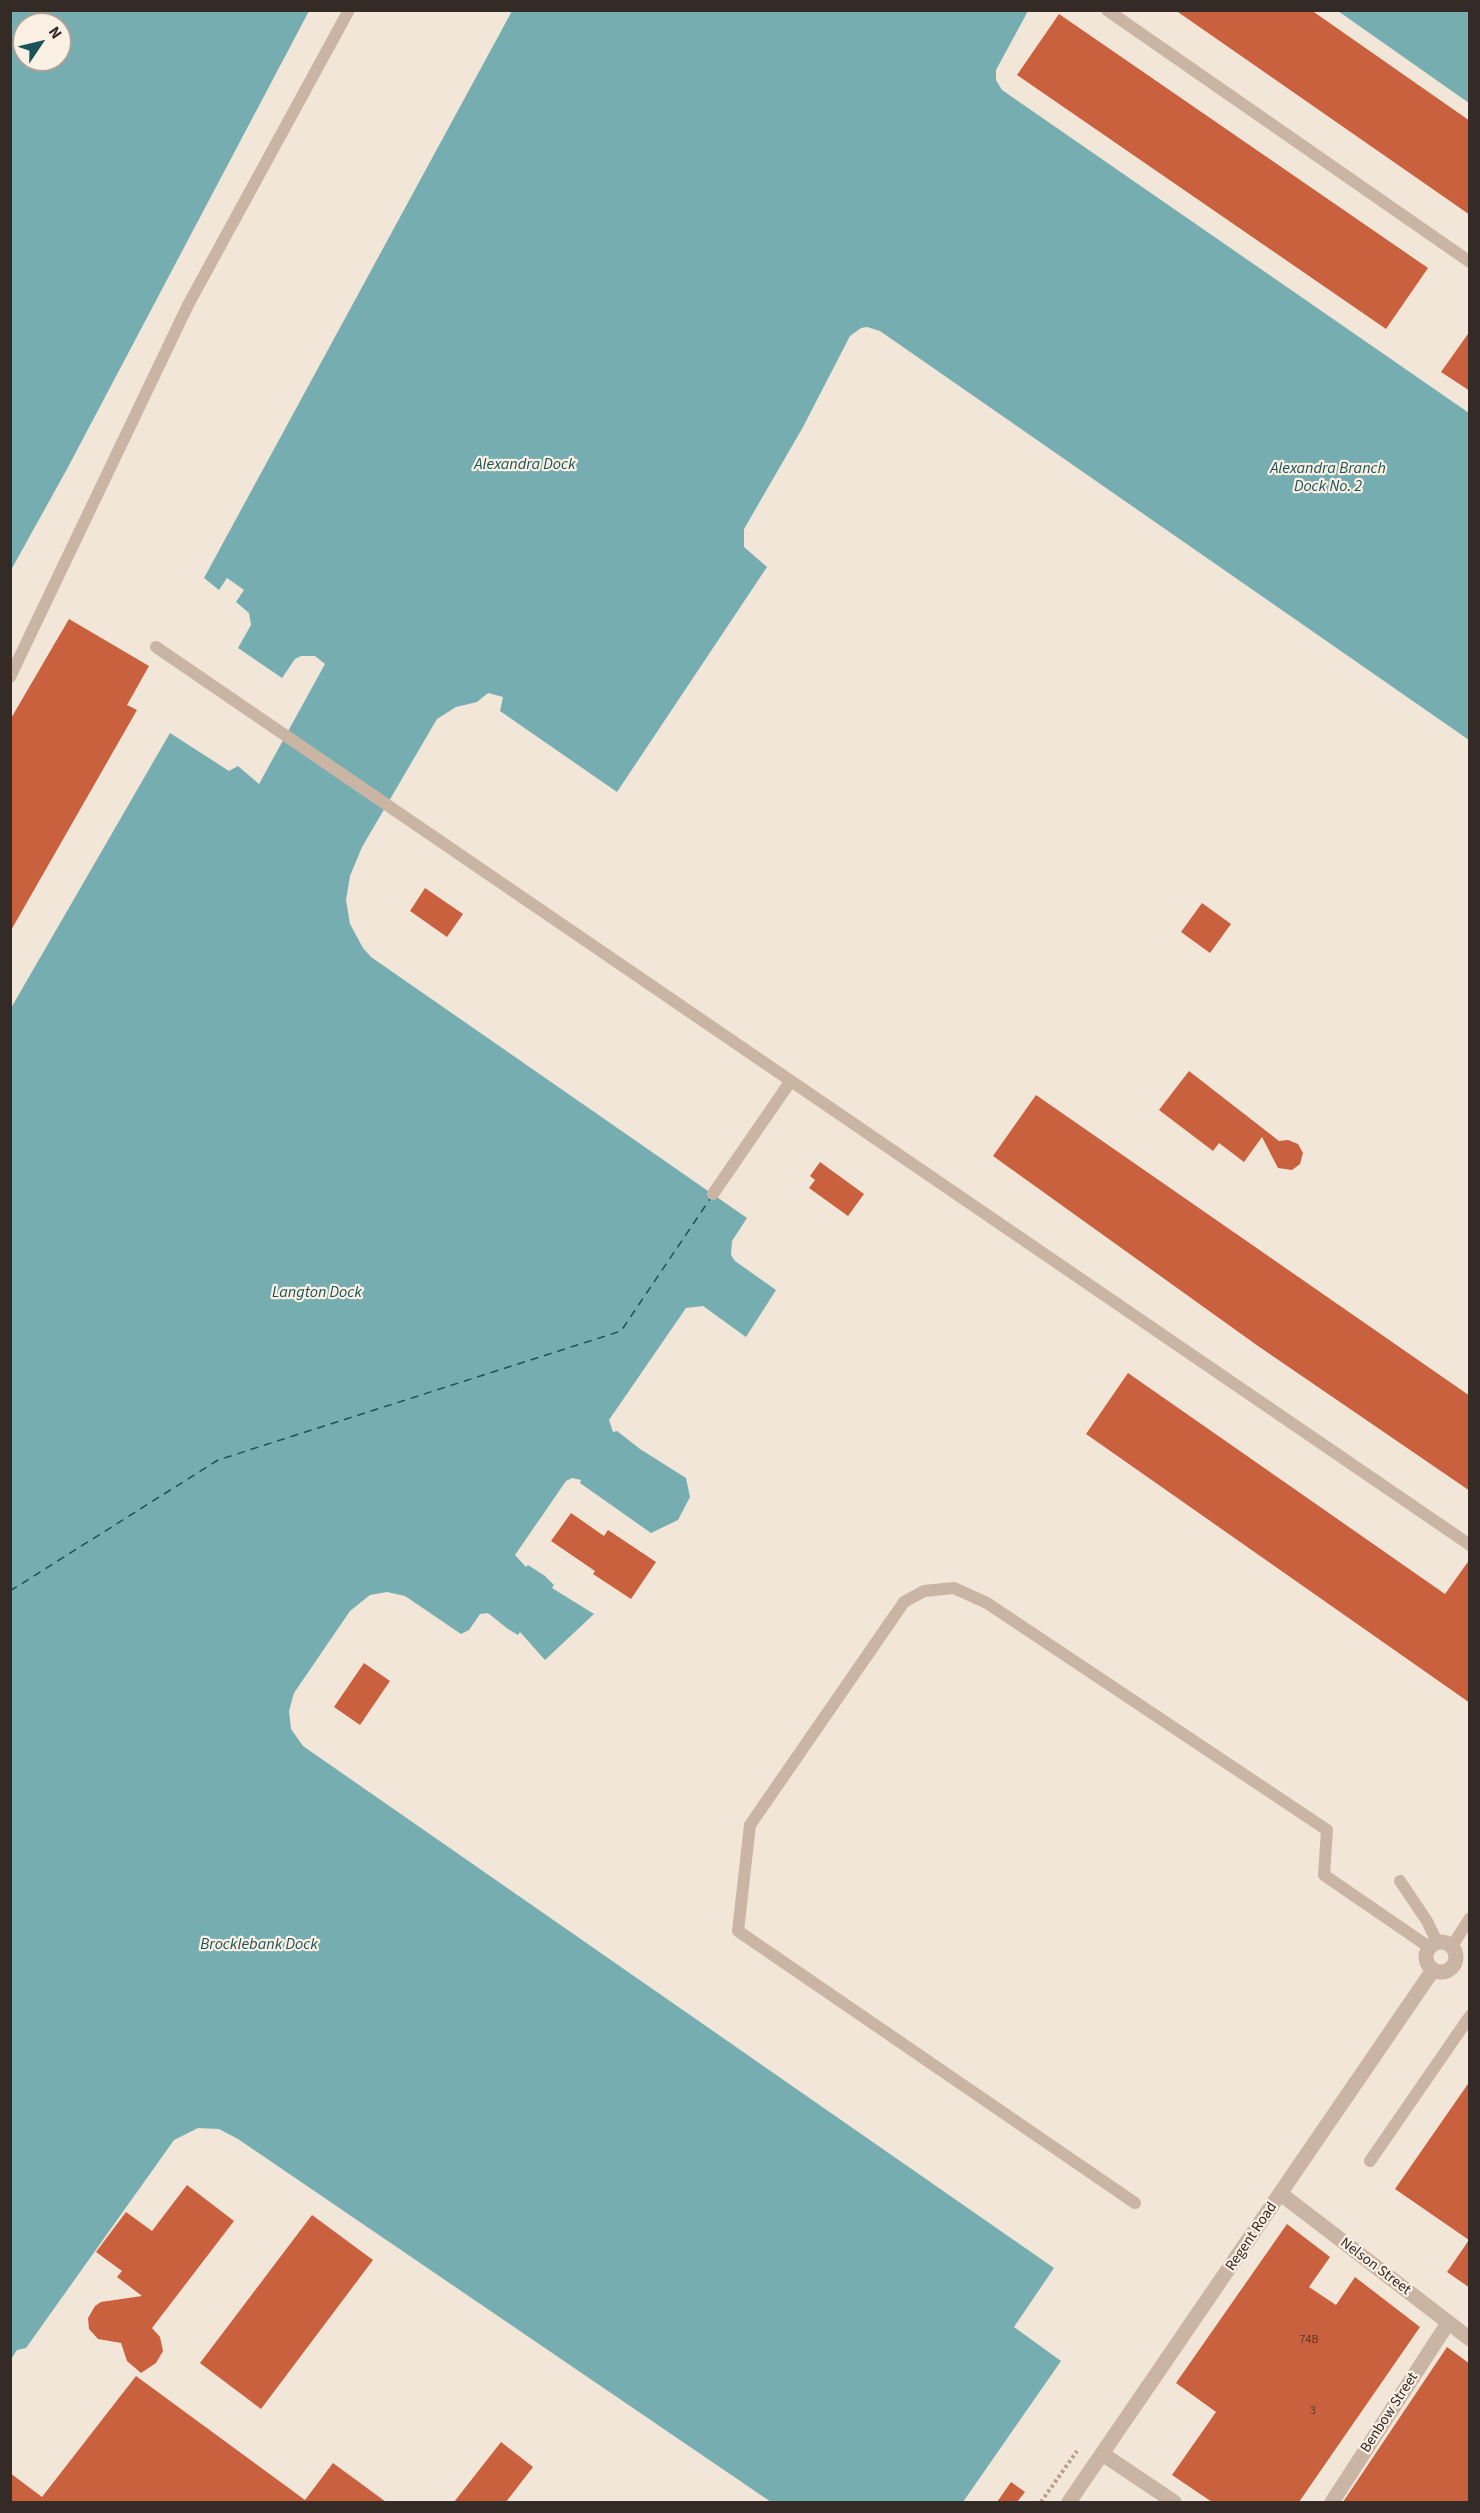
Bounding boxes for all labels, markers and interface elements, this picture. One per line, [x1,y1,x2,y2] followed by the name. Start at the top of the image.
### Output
[12,12,72,72] north arrow
[43,22,67,43] text: N
[474,455,576,475] water label: Alexandra Dock
[1270,459,1386,497] water label: Alexandra Branch Dock No. 2
[272,1283,362,1303] water label: Langton Dock
[200,1935,318,1955] water label: Brocklebank Dock
[1222,2199,1282,2275] street label: Regent Road
[1336,2234,1414,2300] street label: Nelson Street
[1300,2333,1318,2347] house number: 74B
[1357,2369,1423,2457] street label: Benbow Street
[1310,2404,1316,2418] house number: 3

